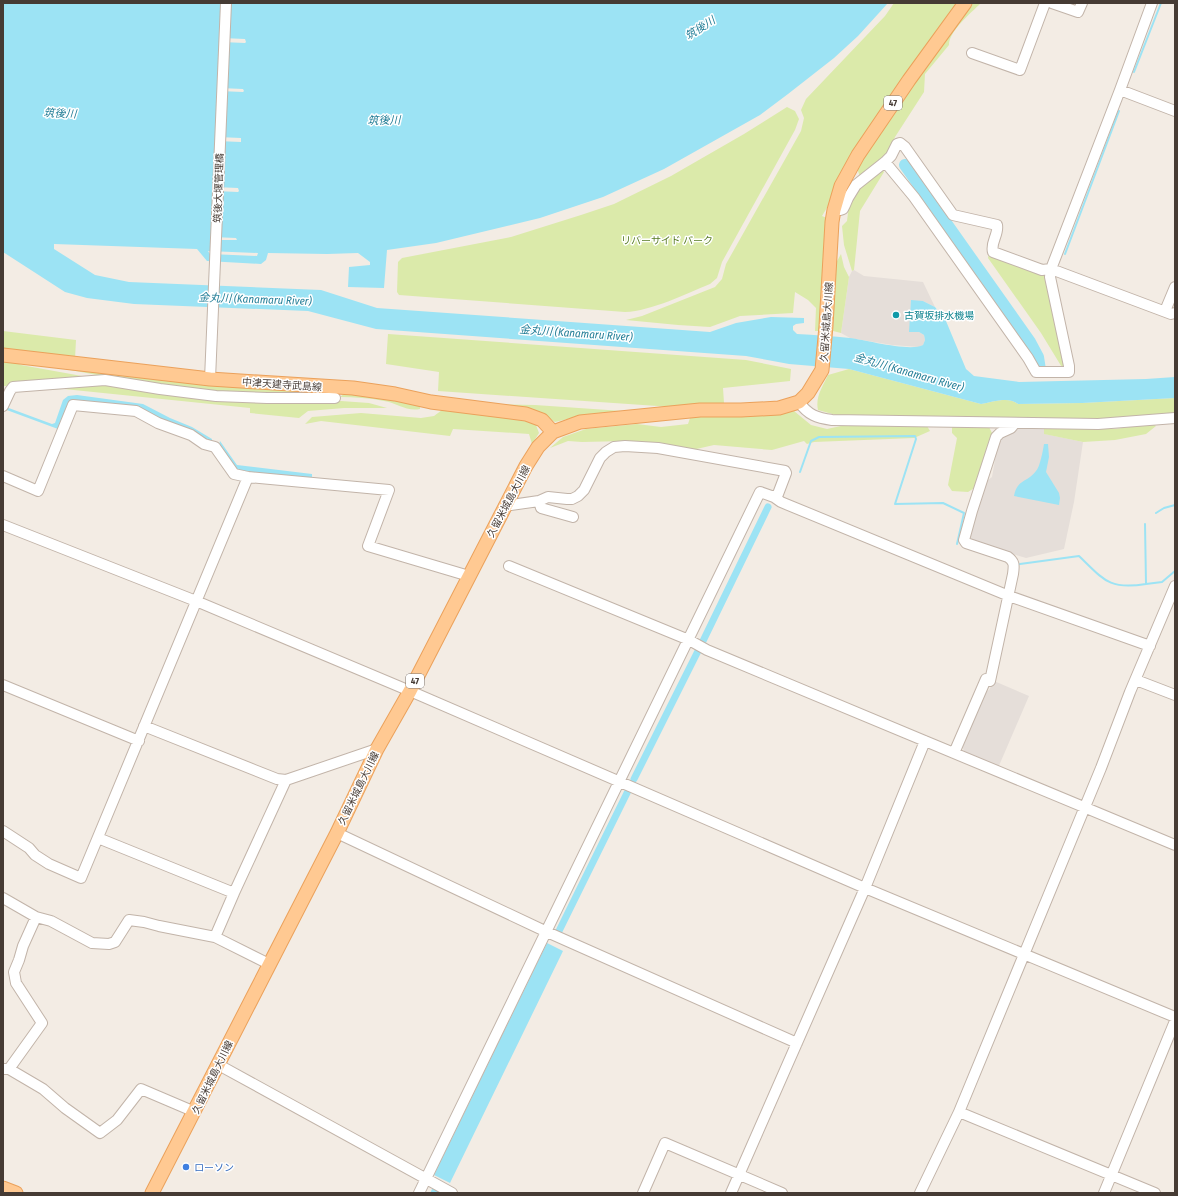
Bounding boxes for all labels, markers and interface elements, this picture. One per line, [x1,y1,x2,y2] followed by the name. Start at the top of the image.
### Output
[683,13,718,43] water label: 筑後川
[884,96,902,110] road number: 47
[43,106,78,121] water label: 筑後川
[367,114,402,127] water label: 筑後川
[212,153,226,223] street label: 筑後大堰管理橋
[621,235,713,247] park label: リバーサイド パーク
[818,282,836,362] street label: 久留米城島大川線
[198,291,313,308] water label: 金丸川 (Kanamaru River)
[891,310,901,320] marker: 古賀坂排水機場
[904,310,974,322] place label: 古賀坂排水機場
[519,323,634,344] water label: 金丸川 (Kanamaru River)
[853,351,966,395] water label: 金丸川 (Kanamaru River)
[242,376,322,394] street label: 中津天建寺武島線
[485,463,533,540] street label: 久留米城島大川線
[406,674,424,688] road number: 47
[336,750,382,827] street label: 久留米城島大川線
[190,1039,236,1116] street label: 久留米城島大川線
[181,1162,191,1172] marker: ローソン
[194,1162,234,1174] place label: ローソン

